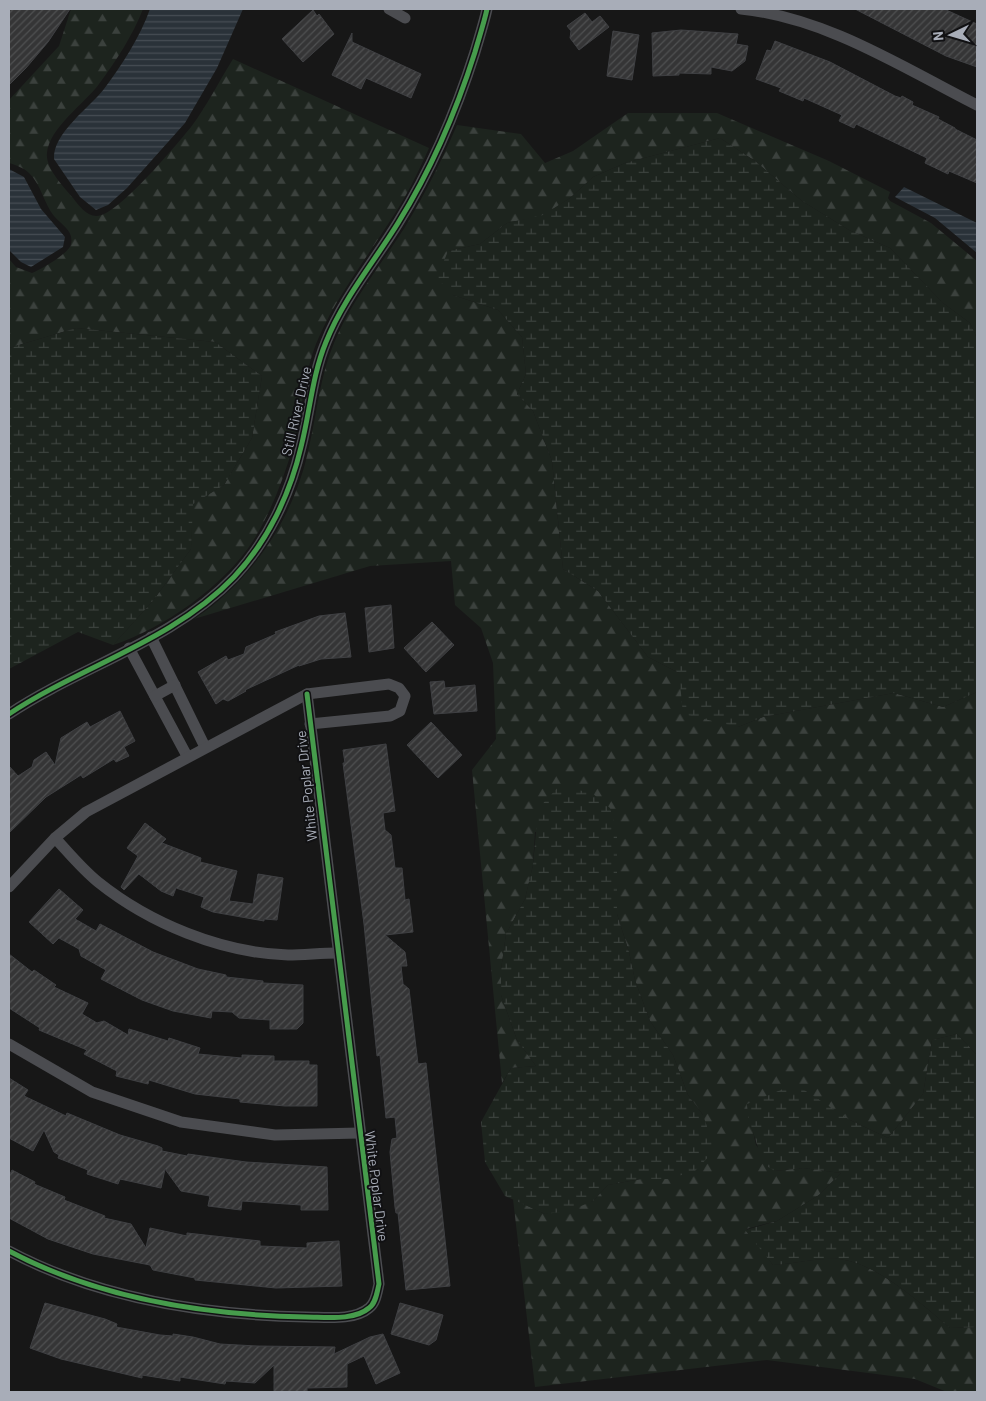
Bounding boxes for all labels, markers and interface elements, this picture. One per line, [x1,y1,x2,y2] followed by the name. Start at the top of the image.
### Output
[926,10,976,60] north arrow
[929,31,946,42] text: N
[277,365,315,457] street label: Still River Drive
[292,730,320,842] street label: White Poplar Drive
[362,1130,392,1242] street label: White Poplar Drive

